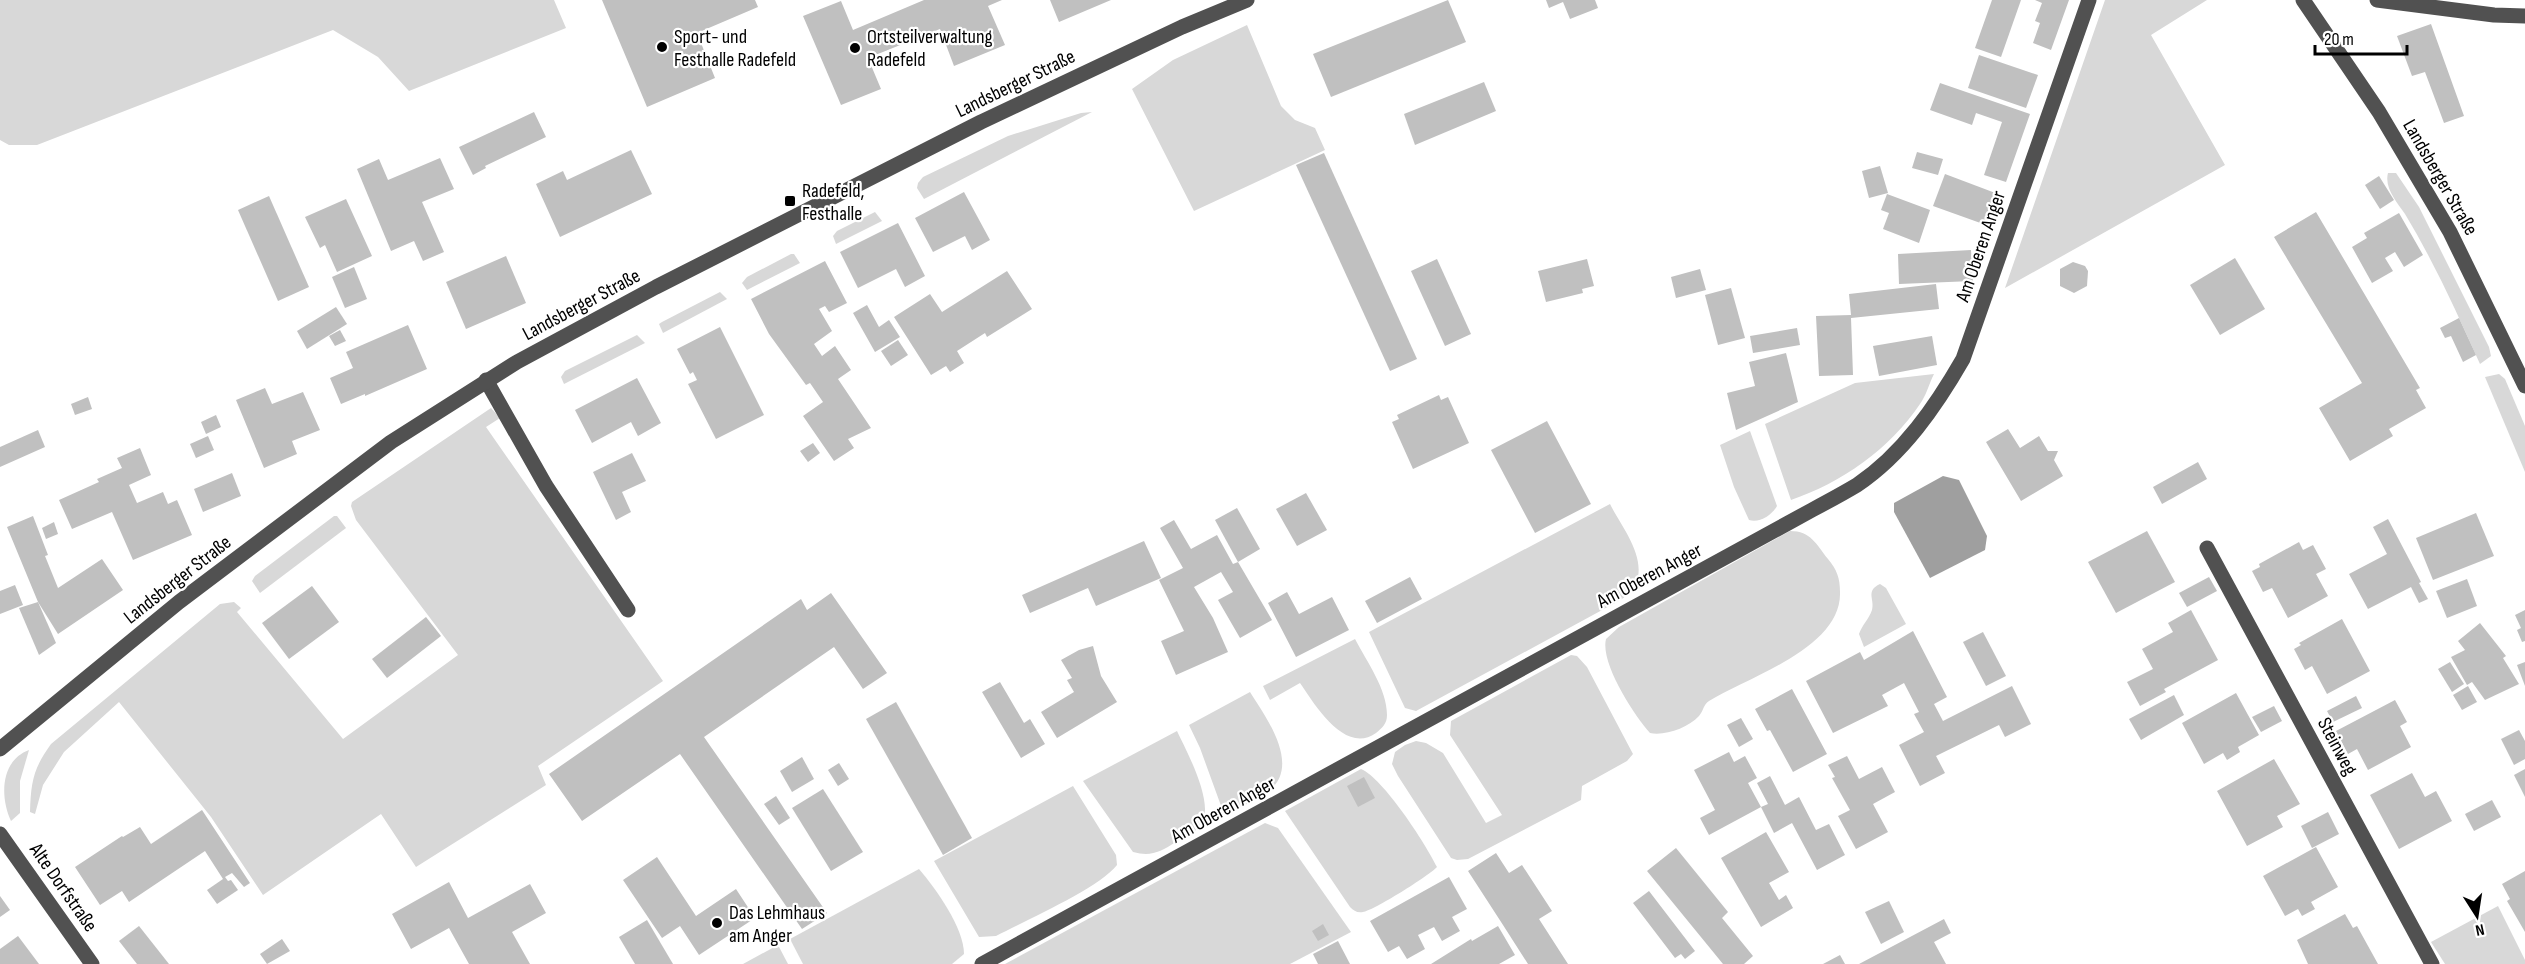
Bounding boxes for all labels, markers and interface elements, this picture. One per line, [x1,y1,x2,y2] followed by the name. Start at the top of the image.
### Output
[2315,18,2406,56] scale bar
[674,25,796,72] place label: Sport- und Festhalle Radefeld
[867,25,992,72] place label: Ortsteilverwaltung Radefeld
[2324,29,2354,50] text: 20 m
[655,40,669,54] marker: Sport- und Festhalle Radefeld
[848,41,862,55] marker: Ortsteilverwaltung Radefeld
[952,45,1079,123] street label: Landsberger Straße
[2397,115,2483,240] street label: Landsberger Straße
[802,179,865,226] place label: Radefeld, Festhalle
[1950,188,2011,306] street label: Am Oberen Anger
[783,194,797,208] marker: Radefeld, Festhalle
[519,264,644,346] street label: Landsberger Straße
[119,530,236,629] street label: Landsberger Straße
[1592,538,1706,614] street label: Am Oberen Anger
[2312,713,2362,779] street label: Steinweg
[1166,771,1280,849] street label: Am Oberen Anger
[23,838,102,936] street label: Alte Dorfstraße
[2447,886,2507,946] north arrow
[729,901,825,948] place label: Das Lehmhaus am Anger
[710,916,724,930] marker: Das Lehmhaus am Anger
[2474,919,2486,939] text: N

